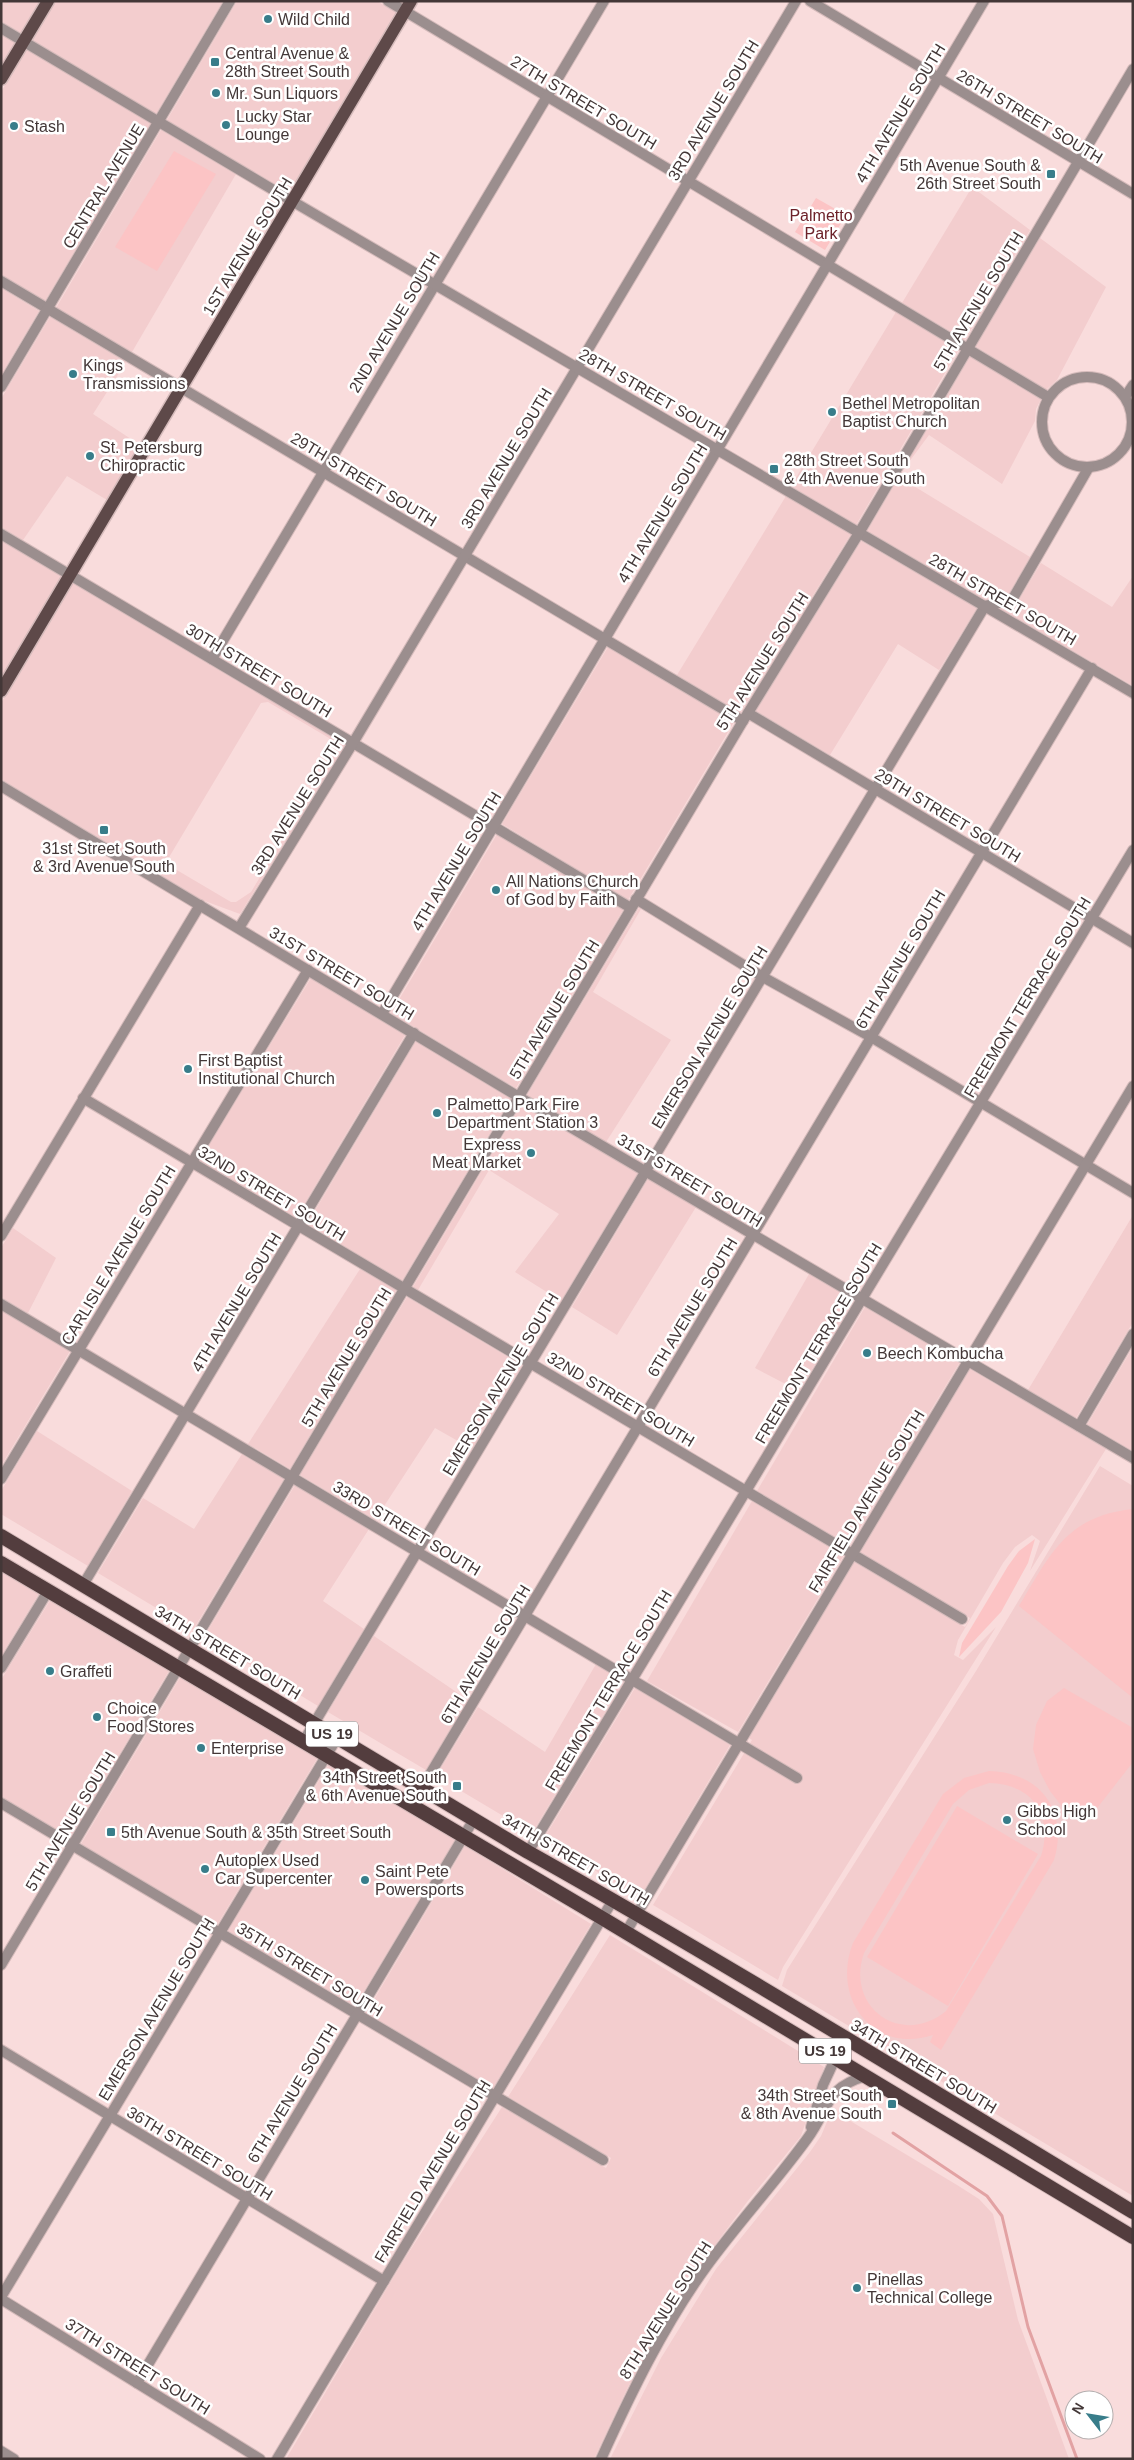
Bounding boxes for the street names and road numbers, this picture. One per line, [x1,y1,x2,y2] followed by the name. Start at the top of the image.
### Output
[665,37,762,183] street label: 3RD AVENUE SOUTH
[852,41,949,186] street label: 4TH AVENUE SOUTH
[508,52,660,153] street label: 27TH STREET SOUTH
[954,66,1106,167] street label: 26TH STREET SOUTH
[60,121,147,252] street label: CENTRAL AVENUE
[200,174,295,318] street label: 1ST AVENUE SOUTH
[930,229,1027,374] street label: 5TH AVENUE SOUTH
[346,249,443,395] street label: 2ND AVENUE SOUTH
[576,345,729,444] street label: 28TH STREET SOUTH
[458,385,555,531] street label: 3RD AVENUE SOUTH
[288,429,440,530] street label: 29TH STREET SOUTH
[614,441,711,586] street label: 4TH AVENUE SOUTH
[926,550,1079,649] street label: 28TH STREET SOUTH
[713,589,812,733] street label: 5TH AVENUE SOUTH
[183,620,335,721] street label: 30TH STREET SOUTH
[248,733,347,878] street label: 3RD AVENUE SOUTH
[872,765,1024,866] street label: 29TH STREET SOUTH
[408,789,505,934] street label: 4TH AVENUE SOUTH
[852,887,949,1032] street label: 6TH AVENUE SOUTH
[961,894,1094,1100] street label: FREEMONT TERRACE SOUTH
[266,923,417,1023] street label: 31ST STREET SOUTH
[506,937,603,1082] street label: 5TH AVENUE SOUTH
[648,943,771,1131] street label: EMERSON AVENUE SOUTH
[614,1130,765,1230] street label: 31ST STREET SOUTH
[195,1143,348,1244] street label: 32ND STREET SOUTH
[58,1163,179,1348] street label: CARLISLE AVENUE SOUTH
[188,1230,285,1375] street label: 4TH AVENUE SOUTH
[644,1235,741,1380] street label: 6TH AVENUE SOUTH
[752,1240,885,1446] street label: FREEMONT TERRACE SOUTH
[298,1285,395,1430] street label: 5TH AVENUE SOUTH
[439,1290,562,1478] street label: EMERSON AVENUE SOUTH
[544,1349,697,1450] street label: 32ND STREET SOUTH
[805,1407,928,1595] street label: FAIRFIELD AVENUE SOUTH
[330,1478,483,1579] street label: 33RD STREET SOUTH
[437,1582,534,1727] street label: 6TH AVENUE SOUTH
[542,1587,675,1793] street label: FREEMONT TERRACE SOUTH
[152,1602,304,1703] street label: 34TH STREET SOUTH
[306,1722,358,1746] road number: US 19
[22,1749,119,1894] street label: 5TH AVENUE SOUTH
[499,1810,652,1909] street label: 34TH STREET SOUTH
[95,1915,218,2103] street label: EMERSON AVENUE SOUTH
[234,1919,386,2020] street label: 35TH STREET SOUTH
[848,2016,1000,2117] street label: 34TH STREET SOUTH
[244,2021,341,2166] street label: 6TH AVENUE SOUTH
[799,2038,851,2064] road number: US 19
[371,2077,494,2265] street label: FAIRFIELD AVENUE SOUTH
[124,2103,276,2204] street label: 36TH STREET SOUTH
[616,2238,715,2382] street label: 8TH AVENUE SOUTH
[62,2315,213,2418] street label: 37TH STREET SOUTH

